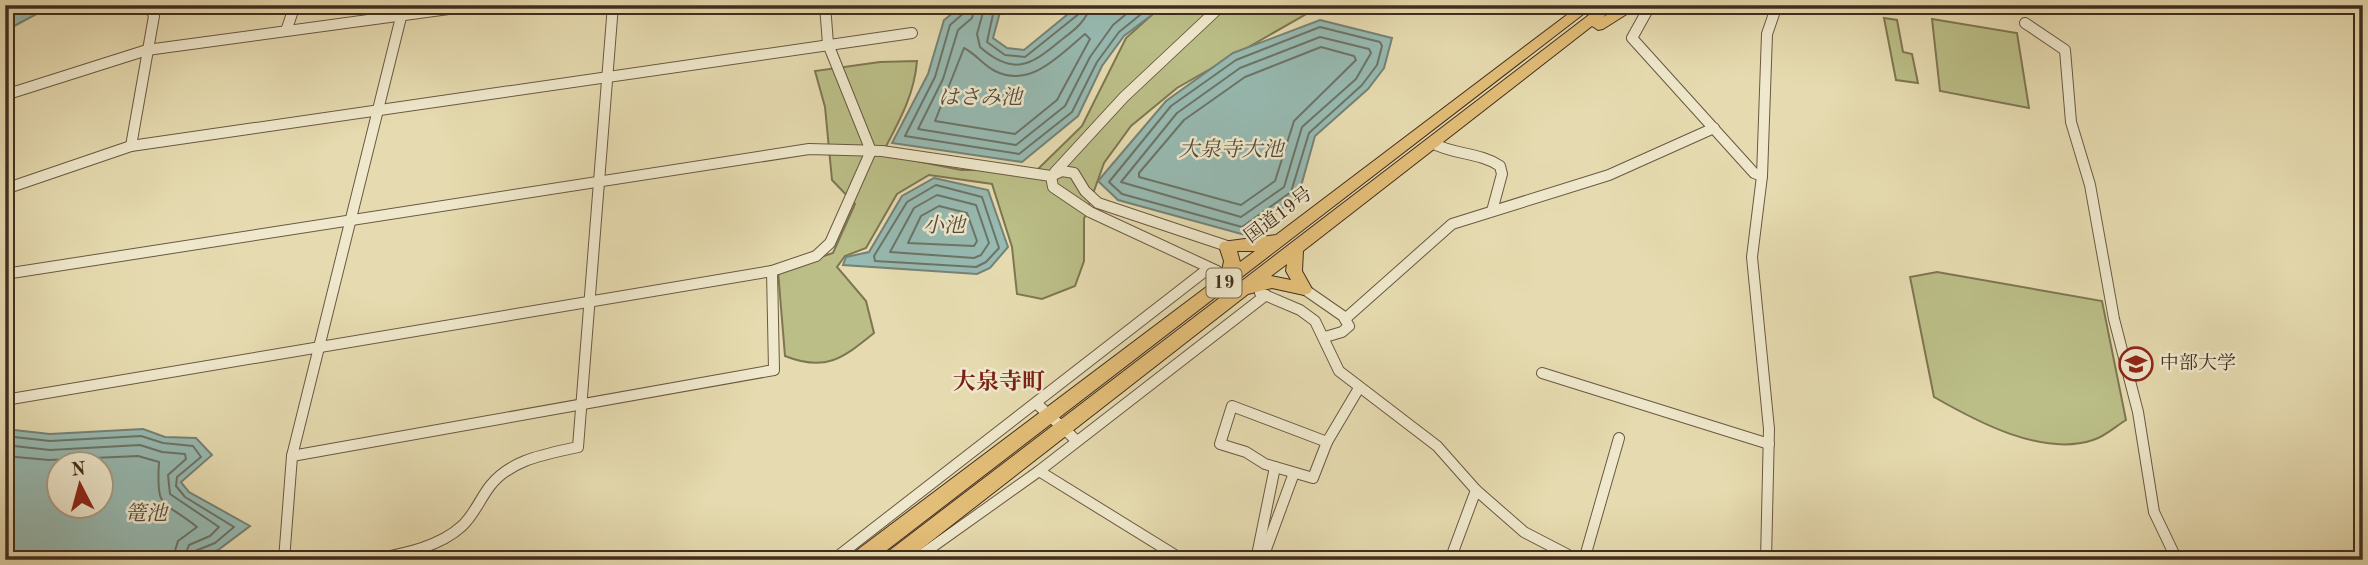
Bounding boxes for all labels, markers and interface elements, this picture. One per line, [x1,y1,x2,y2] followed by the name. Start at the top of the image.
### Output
[938,86,1024,109] water label: はさみ池
[1179,138,1285,161] water label: 大泉寺大池
[1241,183,1316,247] street label: 国道19号
[923,214,967,237] water label: 小池
[1206,268,1242,298] road number: 19
[2117,345,2155,383] school or university icon: 中部大学
[2160,352,2236,374] place label: 中部大学
[953,369,1045,394] district label: 大泉寺町
[46,449,116,520] north arrow
[70,460,87,481] text: N
[125,502,169,525] water label: 篭池

